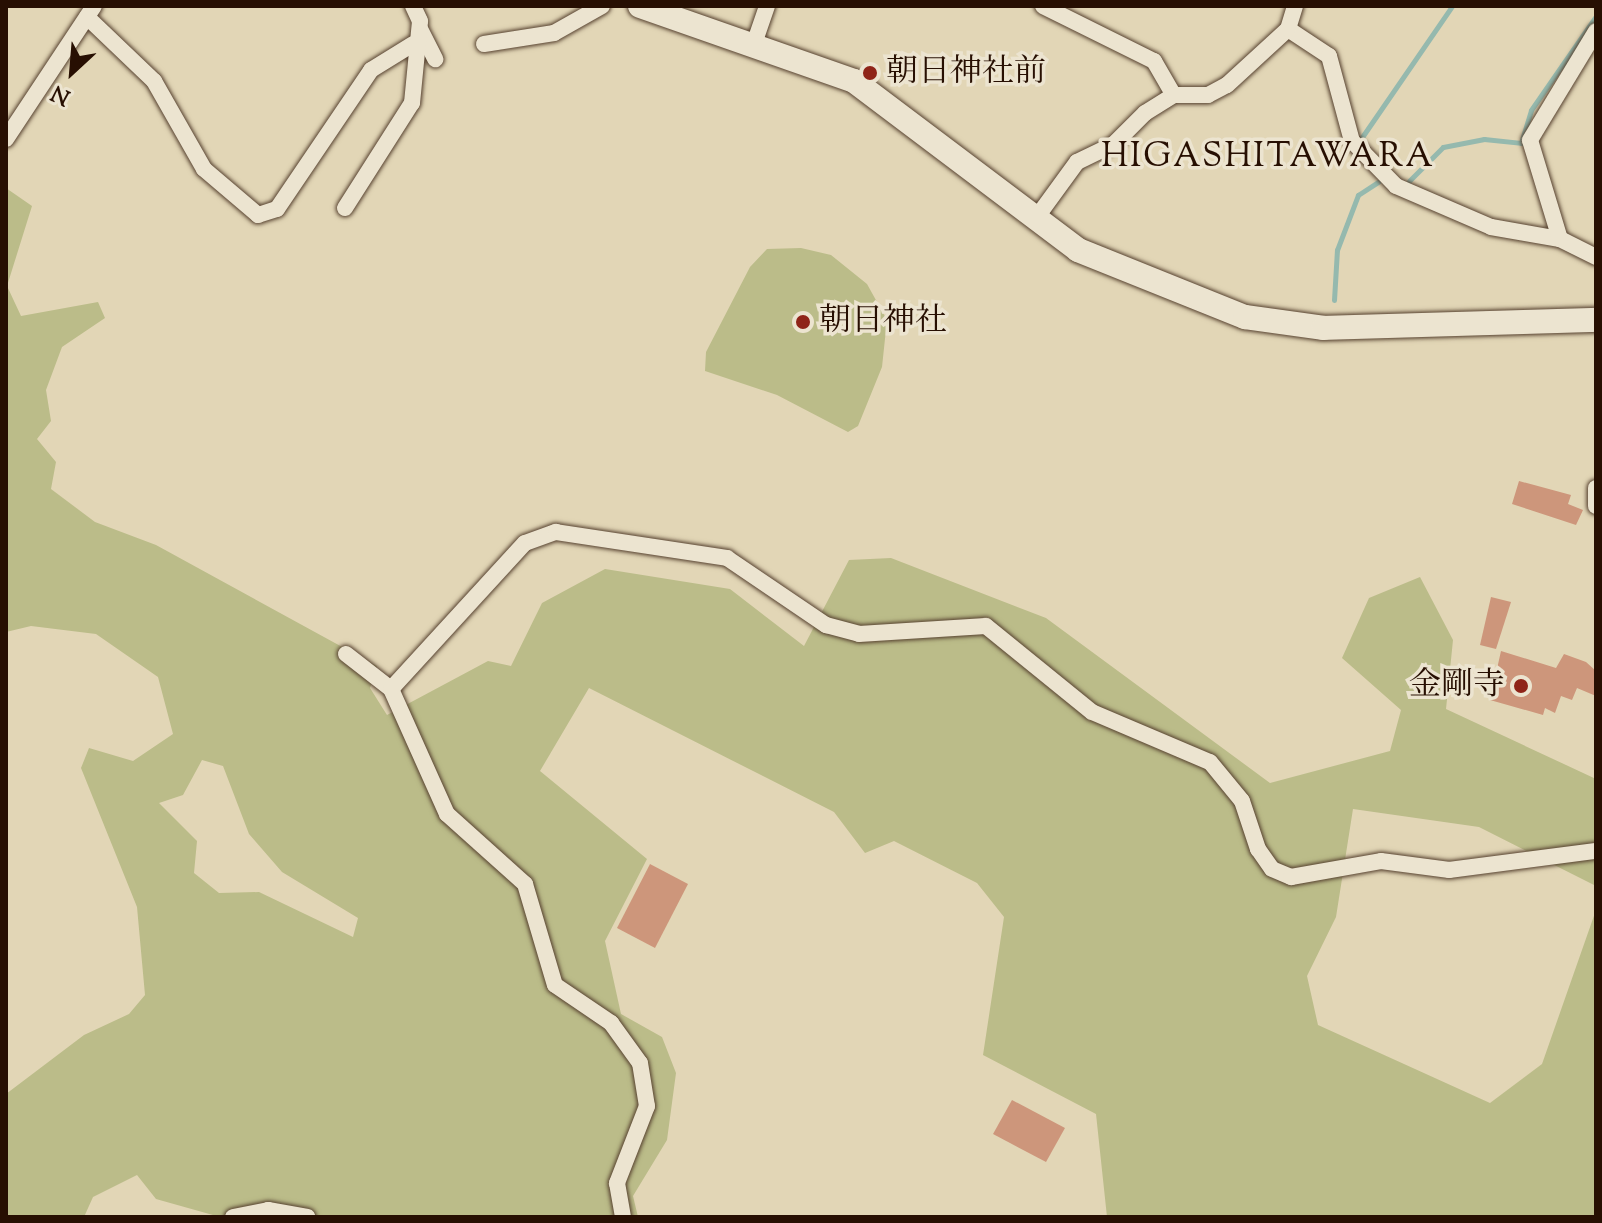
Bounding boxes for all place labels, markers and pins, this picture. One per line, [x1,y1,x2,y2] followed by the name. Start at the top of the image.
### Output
[886,54,1046,92] place label: 朝日神社前
[861,64,879,82] marker: 朝日神社前
[819,303,947,341] place label: 朝日神社
[794,313,812,331] marker: 朝日神社
[1409,667,1505,705] place label: 金剛寺
[1512,677,1530,695] marker: 金剛寺

